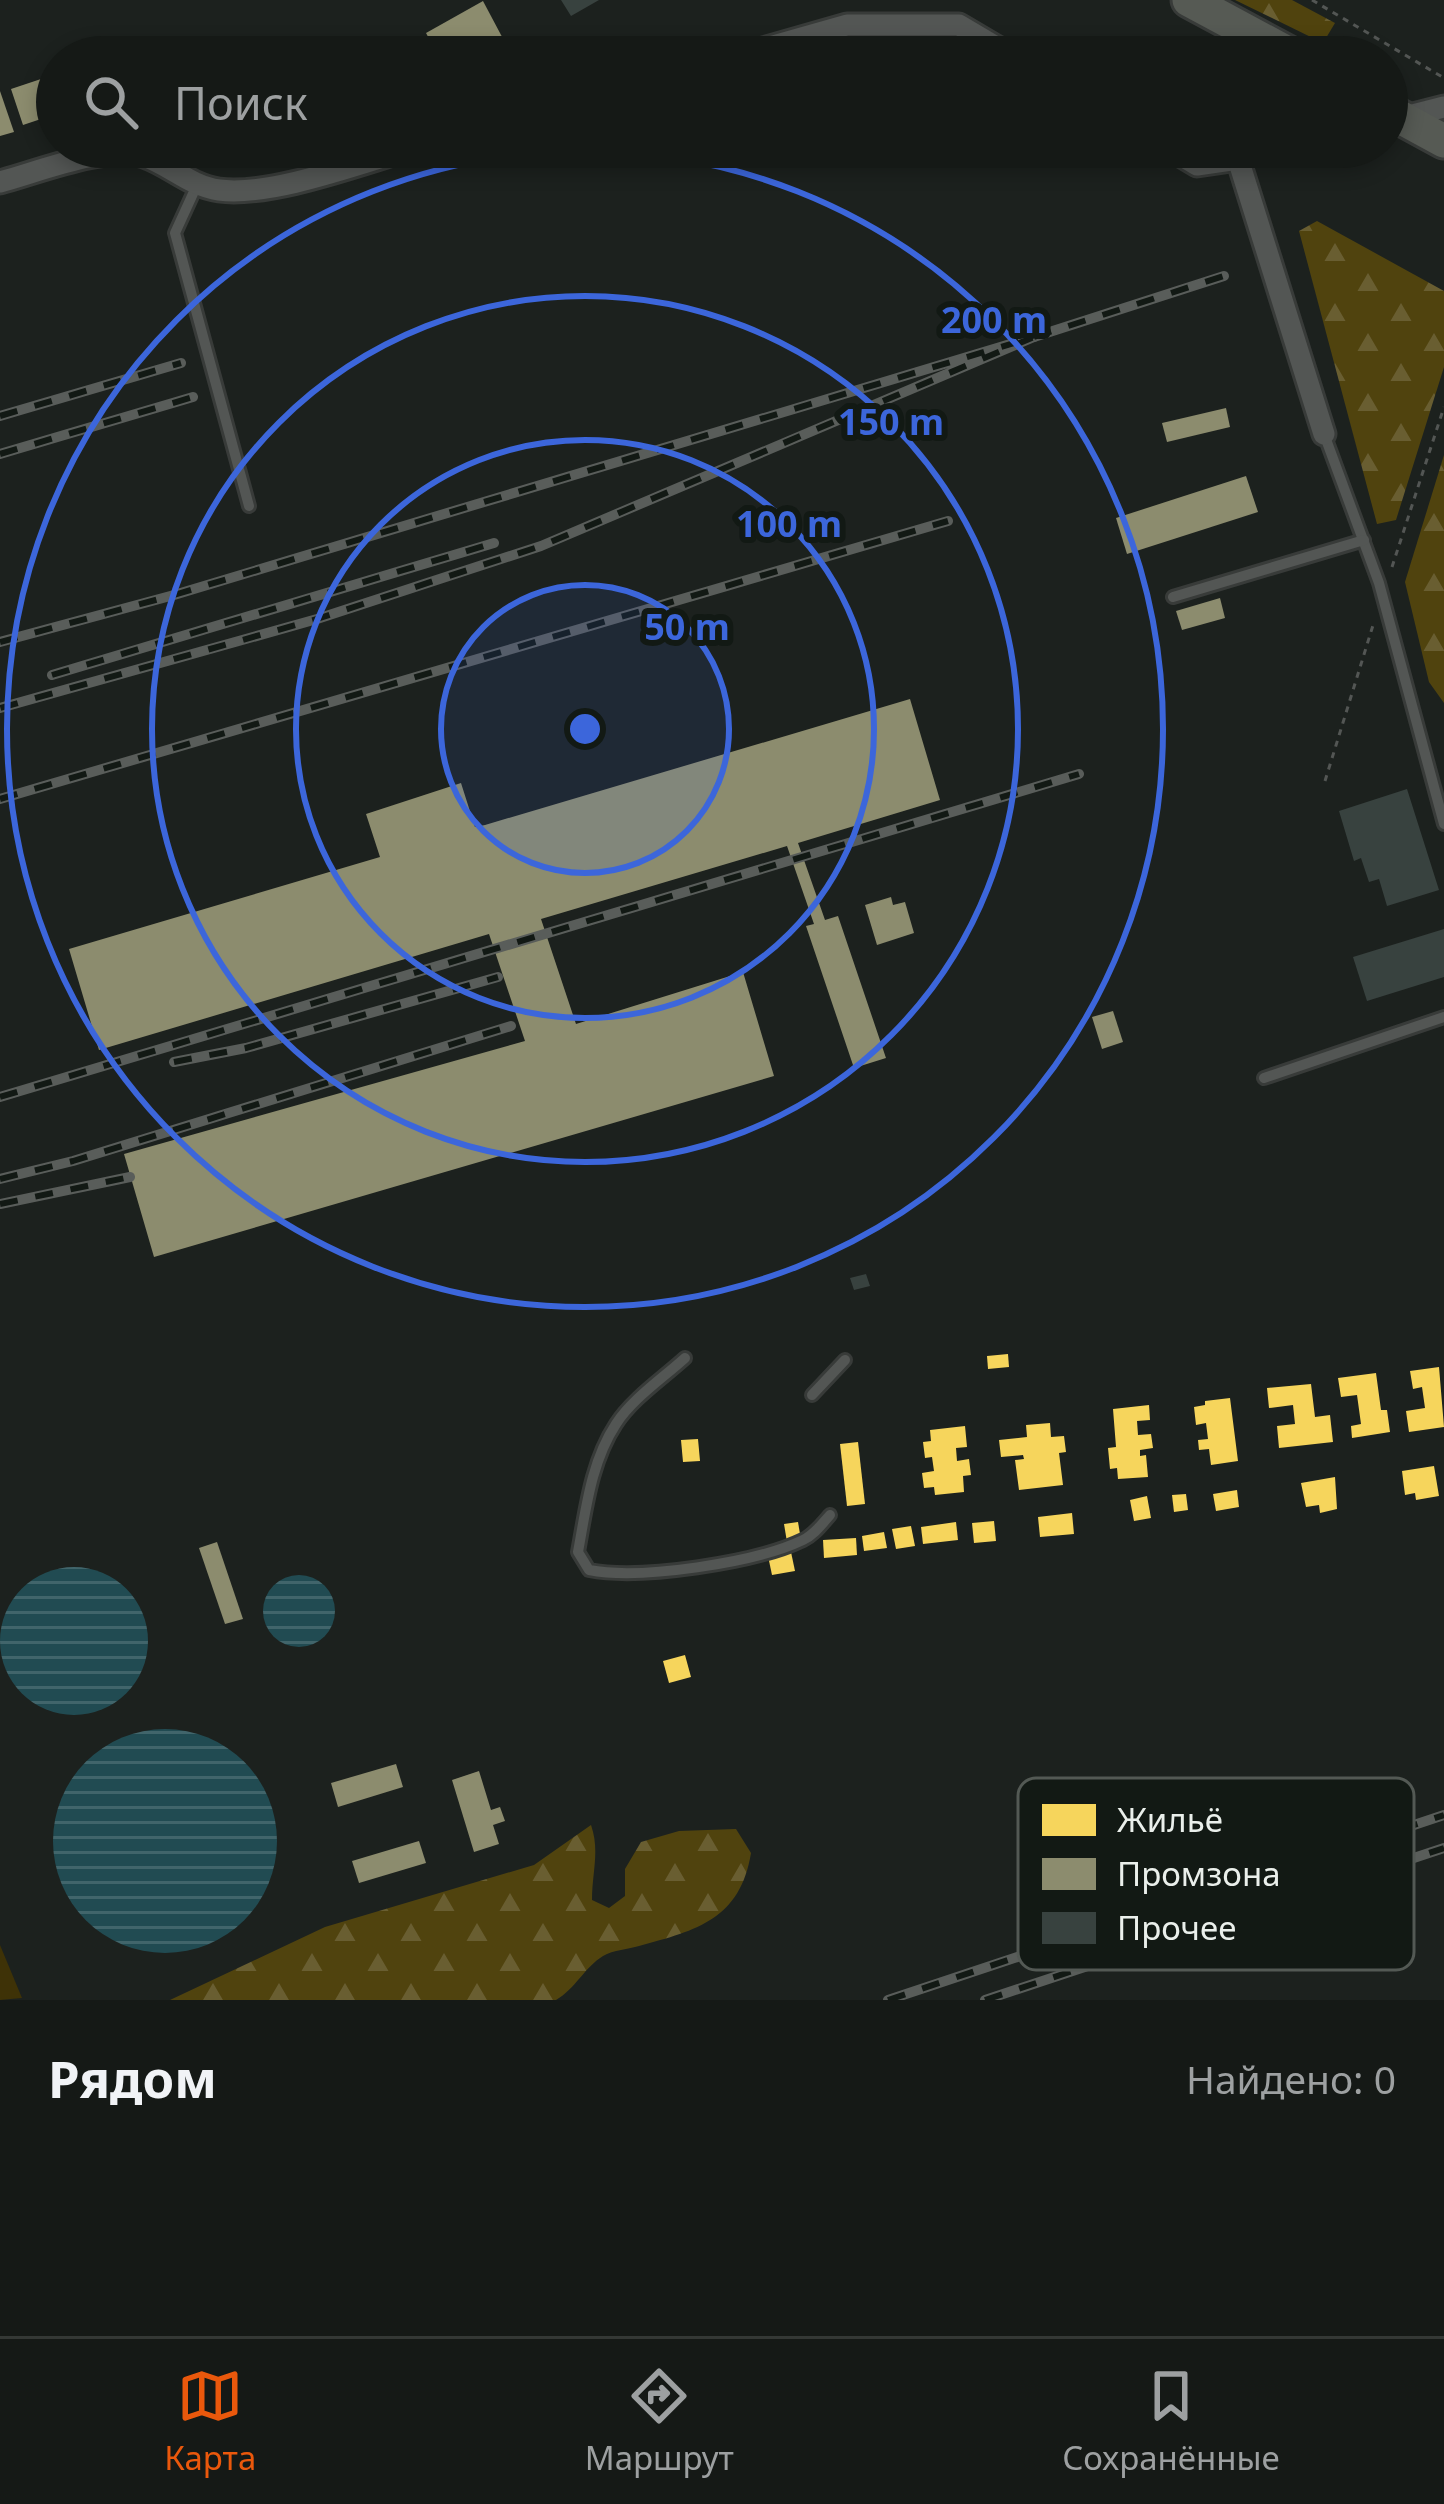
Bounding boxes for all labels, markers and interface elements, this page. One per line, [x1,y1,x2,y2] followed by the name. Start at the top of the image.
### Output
[36,36,1408,168] search box
[78,69,144,135] icon: search
[174,72,308,133] text: Поиск
[941,295,1047,344] text: 200 m
[838,397,944,446] text: 150 m
[736,499,842,548] text: 100 m
[644,602,730,651] text: 50 m
[564,708,606,750] centre of rings
[1018,1778,1414,1970] legend
[1117,1797,1223,1842] text: Жильё
[1117,1851,1281,1896] text: Промзона
[1117,1905,1236,1950] text: Прочее
[48,2043,217,2113] text: Рядом
[1186,2052,1396,2105] text: Найдено: 0
[164,2363,256,2480] tab: Карта
[585,2363,734,2480] tab: Маршрут
[1062,2363,1280,2480] tab: Сохранённые

